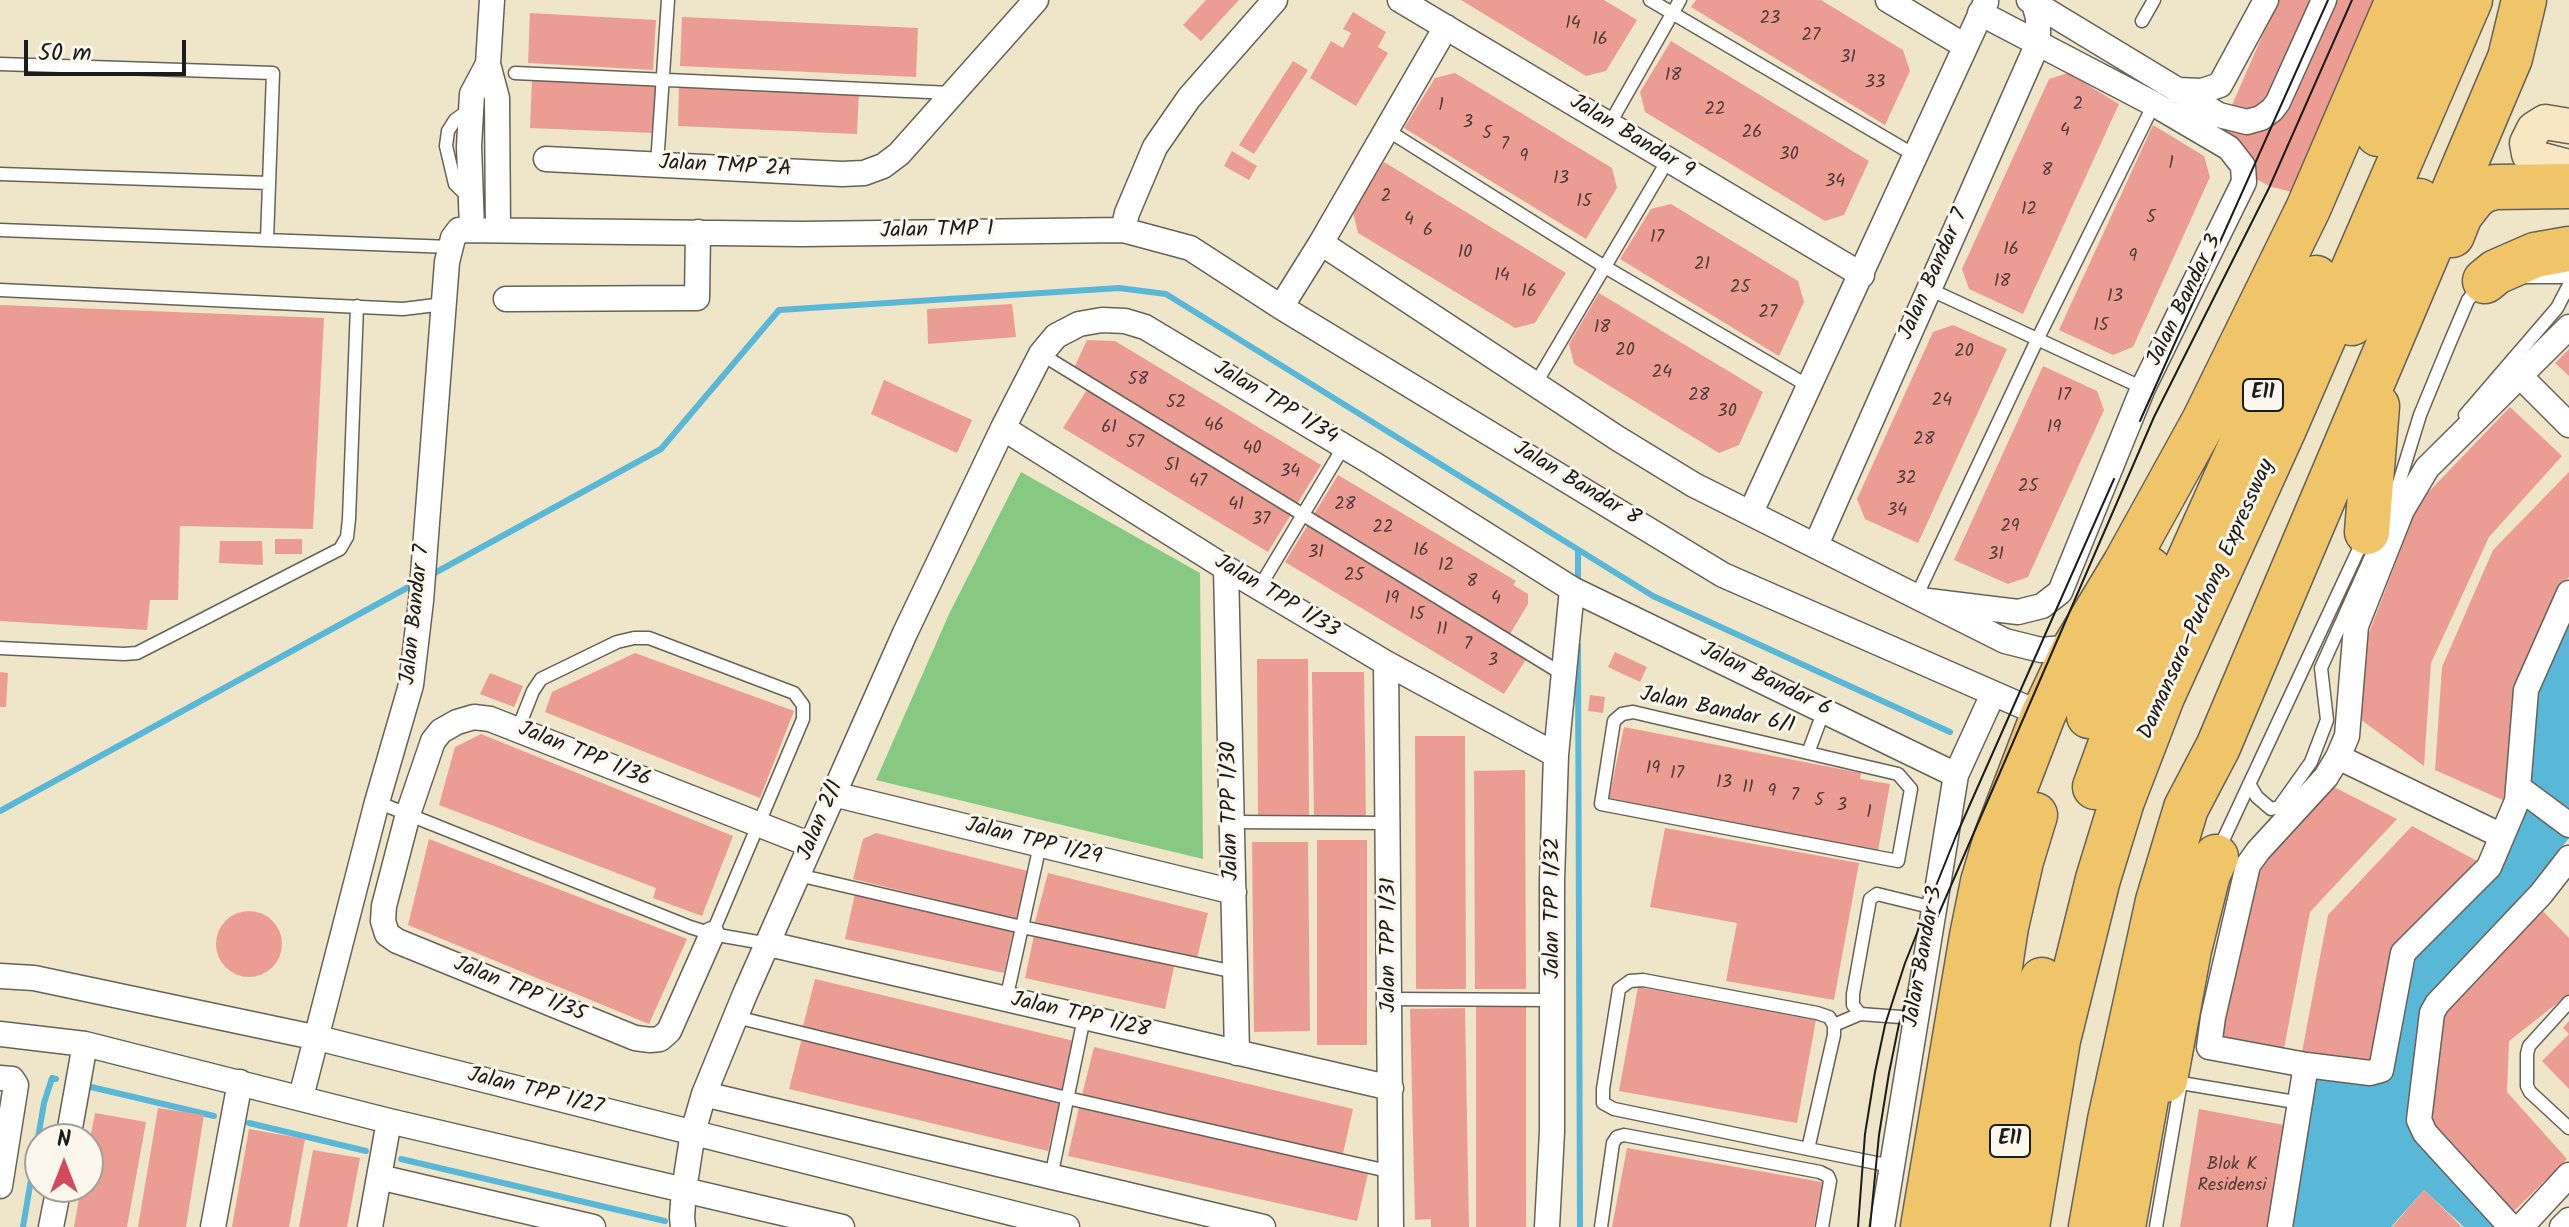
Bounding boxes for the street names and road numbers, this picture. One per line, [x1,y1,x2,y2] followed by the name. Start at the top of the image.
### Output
[1564,90,1698,186] street label: Jalan Bandar 9
[658,151,792,185] street label: Jalan TMP 2A
[1894,205,1976,345] street label: Jalan Bandar 7
[880,218,994,246] street label: Jalan TMP 1
[2143,231,2229,371] street label: Jalan Bandar 3
[1208,356,1342,452] street label: Jalan TPP 1/34
[2243,379,2283,411] road number: E11
[1508,437,1644,533] street label: Jalan Bandar 8
[2134,456,2282,744] street label: Damansara–Puchong Expressway
[397,544,437,686] street label: Jalan Bandar 7
[1209,550,1343,646] street label: Jalan TPP 1/33
[1695,638,1835,724] street label: Jalan Bandar 6
[1637,683,1797,741] street label: Jalan Bandar 6/1
[514,717,654,795] street label: Jalan TPP 1/36
[1218,741,1246,881] street label: Jalan TPP 1/30
[793,777,851,865] street label: Jalan 2/1
[962,813,1104,873] street label: Jalan TPP 1/29
[1541,837,1567,979] street label: Jalan TPP 1/32
[1377,877,1403,1013] street label: Jalan TPP 1/31
[1900,884,1950,1030] street label: Jalan Bandar 3
[449,952,589,1030] street label: Jalan TPP 1/35
[1008,988,1152,1046] street label: Jalan TPP 1/28
[464,1063,606,1123] street label: Jalan TPP 1/27
[1990,1125,2030,1157] road number: E11

